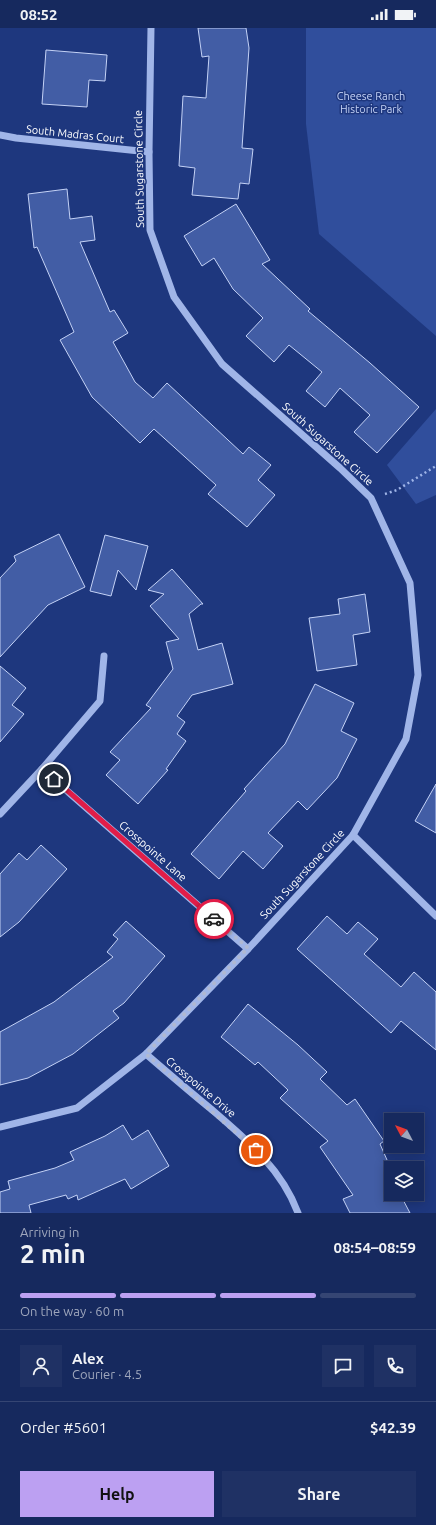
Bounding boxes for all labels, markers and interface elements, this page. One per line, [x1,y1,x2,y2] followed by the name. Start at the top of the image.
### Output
[20,6,58,23] text: 08:52
[337,90,405,115] park label: Cheese Ranch Historic Park
[132,110,146,228] street label: South Sugarstone Circle
[25,123,125,145] street label: South Madras Court
[280,400,376,488] street label: South Sugarstone Circle
[37,762,71,796] pin
[43,768,65,790] icon: home
[117,819,189,883] street label: Crosspointe Lane
[257,827,347,921] street label: South Sugarstone Circle
[194,899,234,939] courier
[203,908,225,930] icon: car
[164,1054,238,1120] street label: Crosspointe Drive
[384,1113,424,1153] north arrow
[384,1113,424,1201] map controls
[239,1133,273,1167] pin
[245,1139,267,1161] icon: bag
[384,1161,424,1201] button: layers
[20,1225,79,1239] text: Arriving in
[20,1239,86,1268] text: 2 min
[333,1239,416,1256] text: 08:54–08:59
[20,1304,124,1318] text: On the way · 60 m
[20,1345,62,1387] button: person
[322,1345,364,1387] button: chat
[374,1345,416,1387] button: phone
[72,1350,104,1367] text: Alex
[72,1367,142,1381] text: Courier · 4.5
[20,1419,107,1436] text: Order #5601
[370,1419,416,1436] text: $42.39
[20,1471,214,1517] button: Help
[222,1471,416,1517] button: Share

